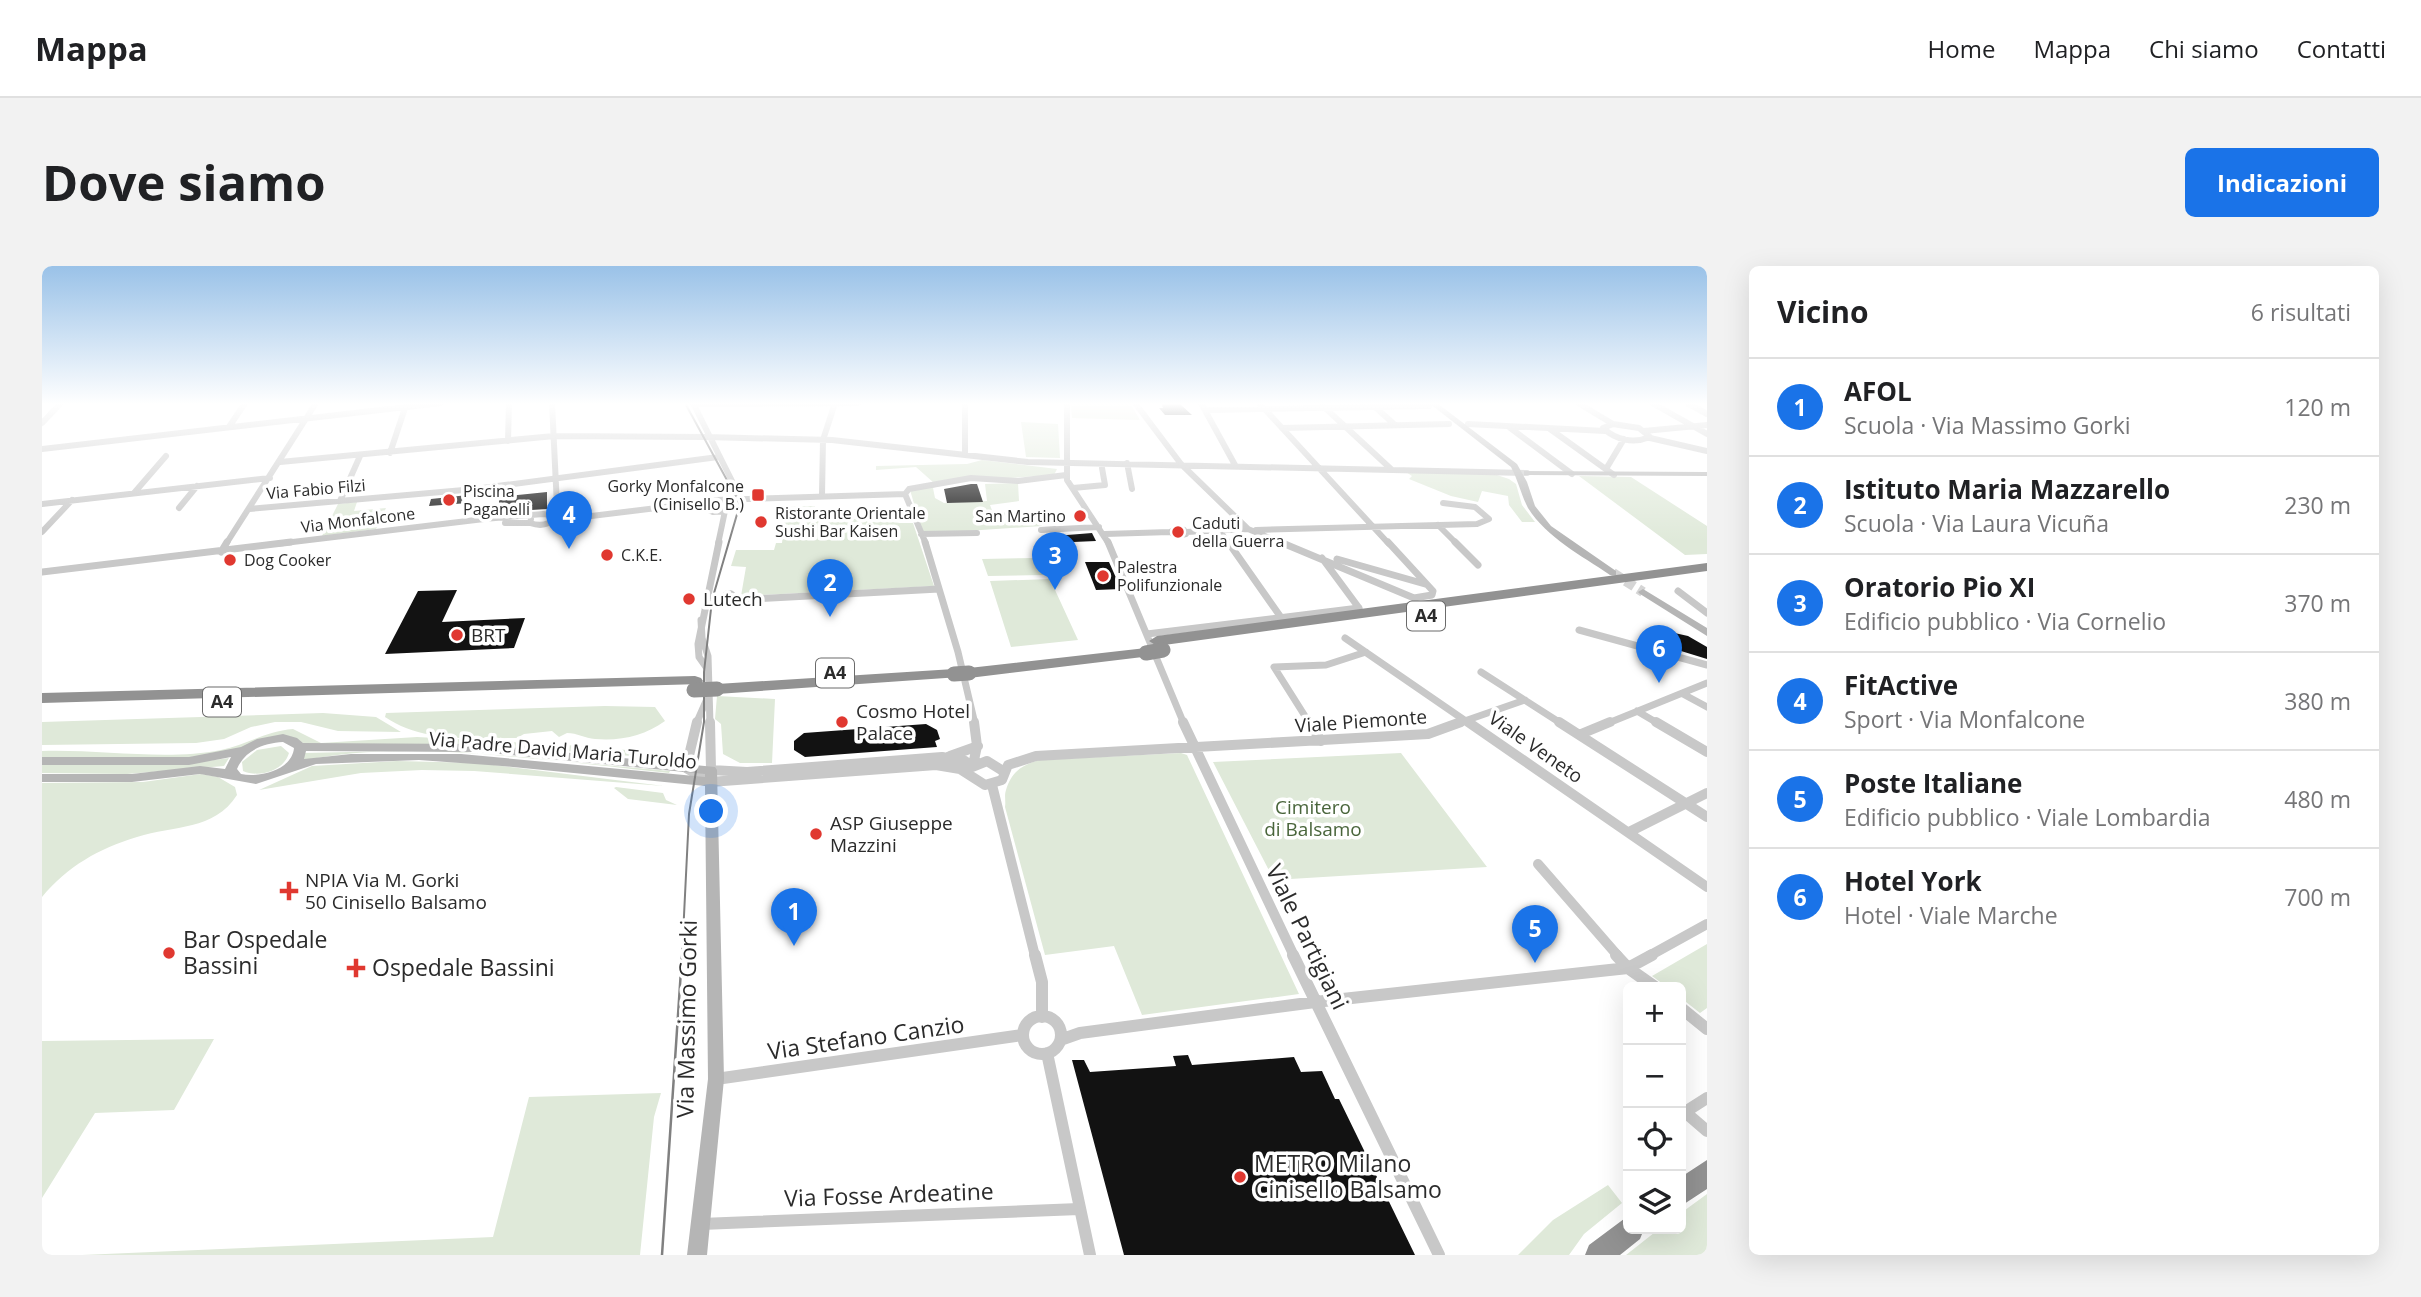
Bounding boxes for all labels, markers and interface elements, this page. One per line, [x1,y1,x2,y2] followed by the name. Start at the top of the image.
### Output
[35,26,148,71] text: Mappa
[1928,32,1995,65] text: Home
[2033,32,2111,65] text: Mappa
[2149,32,2259,65] text: Chi siamo
[2297,32,2386,65] text: Contatti
[2185,148,2379,217] button: Indicazioni
[42,149,326,215] text: Dove siamo
[1777,291,1869,332] text: Vicino
[2251,296,2351,328] text: 6 risultati
[1844,373,1912,409] text: AFOL
[1793,391,1807,423] text: 1
[2284,391,2351,423] text: 120 m
[1844,409,2131,441] text: Scuola · Via Massimo Gorki
[1844,471,2170,507] text: Istituto Maria Mazzarello
[266,474,366,504] street label: Via Fabio Filzi
[607,475,744,515] place label: Gorky Monfalcone (Cinisello B.)
[463,480,530,520] place label: Piscina Paganelli
[750,487,766,503] marker: Gorky Monfalcone (Cinisello B.)
[1793,489,1807,521] text: 2
[2284,489,2351,521] text: 230 m
[546,491,592,549] pin: 4
[441,492,457,508] marker: Piscina Paganelli
[300,502,416,538] street label: Via Monfalcone
[775,502,925,542] place label: Ristorante Orientale Sushi Bar Kaisen
[975,505,1066,527] place label: San Martino
[1844,507,2109,539] text: Scuola · Via Laura Vicuña
[1072,508,1088,524] marker: San Martino
[1192,512,1284,552] place label: Caduti della Guerra
[753,514,769,530] marker: Ristorante Orientale Sushi Bar Kaisen
[1170,524,1186,540] marker: Caduti della Guerra
[1032,532,1078,590] pin: 3
[621,544,662,566] place label: C.K.E.
[599,547,615,563] marker: C.K.E.
[244,549,332,571] place label: Dog Cooker
[222,552,238,568] marker: Dog Cooker
[1117,556,1222,596] place label: Palestra Polifunzionale
[807,559,853,617] pin: 2
[1095,568,1111,584] marker: Palestra Polifunzionale
[1844,569,2035,605] text: Oratorio Pio XI
[703,586,763,612] place label: Lutech
[1793,587,1807,619] text: 3
[2284,587,2351,619] text: 370 m
[681,591,697,607] marker: Lutech
[1407,602,1445,630] road number: A4
[1844,605,2166,637] text: Edificio pubblico · Via Cornelio
[471,622,506,648] place label: BRT
[1636,625,1682,683] pin: 6
[449,627,465,643] marker: BRT
[816,659,854,688] road number: A4
[1844,667,1958,703] text: FitActive
[1793,685,1807,717] text: 4
[2284,685,2351,717] text: 380 m
[203,688,241,716] road number: A4
[856,698,970,746] place label: Cosmo Hotel Palace
[1294,703,1428,739] street label: Viale Piemonte
[1844,703,2085,735] text: Sport · Via Monfalcone
[1484,705,1588,789] street label: Viale Veneto
[834,714,850,730] marker: Cosmo Hotel Palace
[428,725,698,775] street label: Via Padre David Maria Turoldo
[1844,765,2022,801] text: Poste Italiane
[1793,783,1807,815] text: 5
[2284,783,2351,815] text: 480 m
[694,794,728,828] your location
[1264,794,1362,842] park label: Cimitero di Balsamo
[1844,801,2211,833] text: Edificio pubblico · Viale Lombardia
[830,810,953,858] place label: ASP Giuseppe Mazzini
[808,826,824,842] marker: ASP Giuseppe Mazzini
[1259,859,1357,1015] street label: Viale Partigiani
[1844,863,1982,899] text: Hotel York
[305,867,487,915] place label: NPIA Via M. Gorki 50 Cinisello Balsamo
[279,881,299,901] marker: NPIA Via M. Gorki 50 Cinisello Balsamo
[1793,881,1807,913] text: 6
[2284,881,2351,913] text: 700 m
[771,888,817,946] pin: 1
[1844,899,2058,931] text: Hotel · Viale Marche
[1512,905,1558,963] pin: 5
[668,920,704,1118] street label: Via Massimo Gorki
[183,923,327,981] place label: Bar Ospedale Bassini
[161,945,177,961] marker: Bar Ospedale Bassini
[372,951,555,983] place label: Ospedale Bassini
[346,958,366,978] marker: Ospedale Bassini
[1623,982,1686,1234] map controls
[1623,982,1686,1045] button: +
[765,1007,966,1067] street label: Via Stefano Canzio
[1623,1045,1686,1108] button: −
[1623,1108,1686,1171] button: locate
[1254,1147,1442,1205] place label: METRO Milano Cinisello Balsamo
[1232,1169,1248,1185] marker: METRO Milano Cinisello Balsamo
[1623,1171,1686,1234] button: layers
[784,1174,994,1214] street label: Via Fosse Ardeatine

